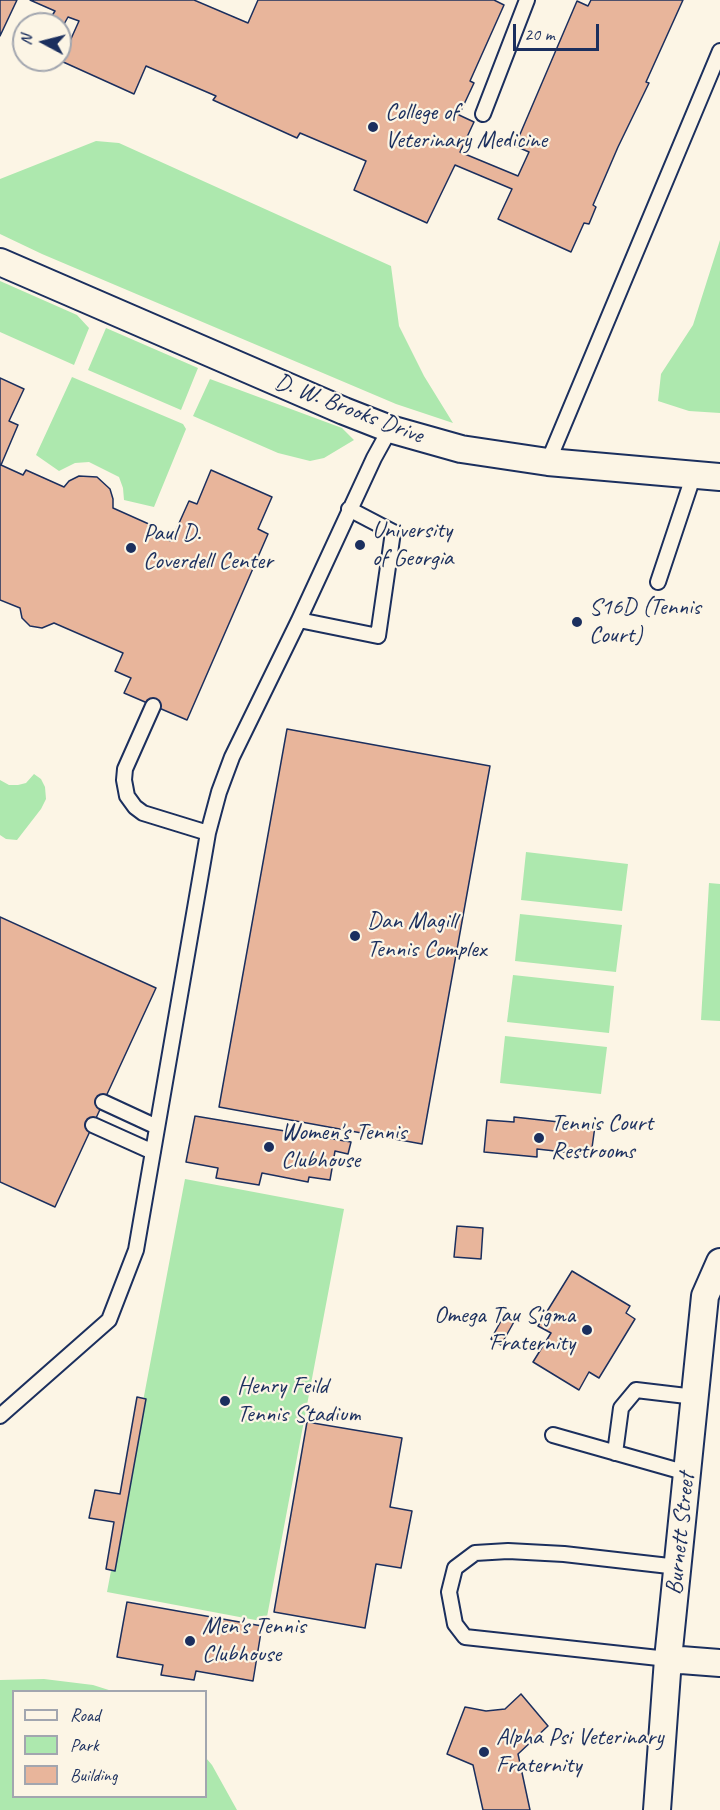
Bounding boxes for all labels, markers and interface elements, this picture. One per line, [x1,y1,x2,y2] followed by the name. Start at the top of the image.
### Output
[12,12,72,72] north arrow
[516,12,602,50] scale bar
[524,23,555,45] text: 20 m
[16,34,37,46] text: N
[385,99,547,155] place label: College of Veterinary Medicine
[366,120,380,134] marker: College of Veterinary Medicine
[271,368,427,450] street label: D. W. Brooks Drive
[372,517,453,573] place label: University of Georgia
[143,520,273,576] place label: Paul D. Coverdell Center
[353,538,367,552] marker: University of Georgia
[124,541,138,555] marker: Paul D. Coverdell Center
[589,594,701,650] place label: S16D (Tennis Court)
[570,615,584,629] marker: S16D (Tennis Court)
[367,908,486,964] place label: Dan Magill Tennis Complex
[348,929,362,943] marker: Dan Magill Tennis Complex
[551,1110,653,1166] place label: Tennis Court Restrooms
[281,1119,406,1175] place label: Women's Tennis Clubhouse
[532,1131,546,1145] marker: Tennis Court Restrooms
[262,1140,276,1154] marker: Women's Tennis Clubhouse
[434,1302,575,1358] place label: Omega Tau Sigma Fraternity
[580,1323,594,1337] marker: Omega Tau Sigma Fraternity
[237,1373,361,1429] place label: Henry Feild Tennis Stadium
[218,1394,232,1408] marker: Henry Feild Tennis Stadium
[660,1472,702,1596] street label: Burnett Street
[202,1613,306,1669] place label: Men's Tennis Clubhouse
[183,1634,197,1648] marker: Men's Tennis Clubhouse
[12,1690,207,1798] legend
[70,1704,100,1726] text: Road
[496,1724,663,1780] place label: Alpha Psi Veterinary Fraternity
[70,1734,99,1756] text: Park
[477,1745,491,1759] marker: Alpha Psi Veterinary Fraternity
[70,1764,117,1786] text: Building

